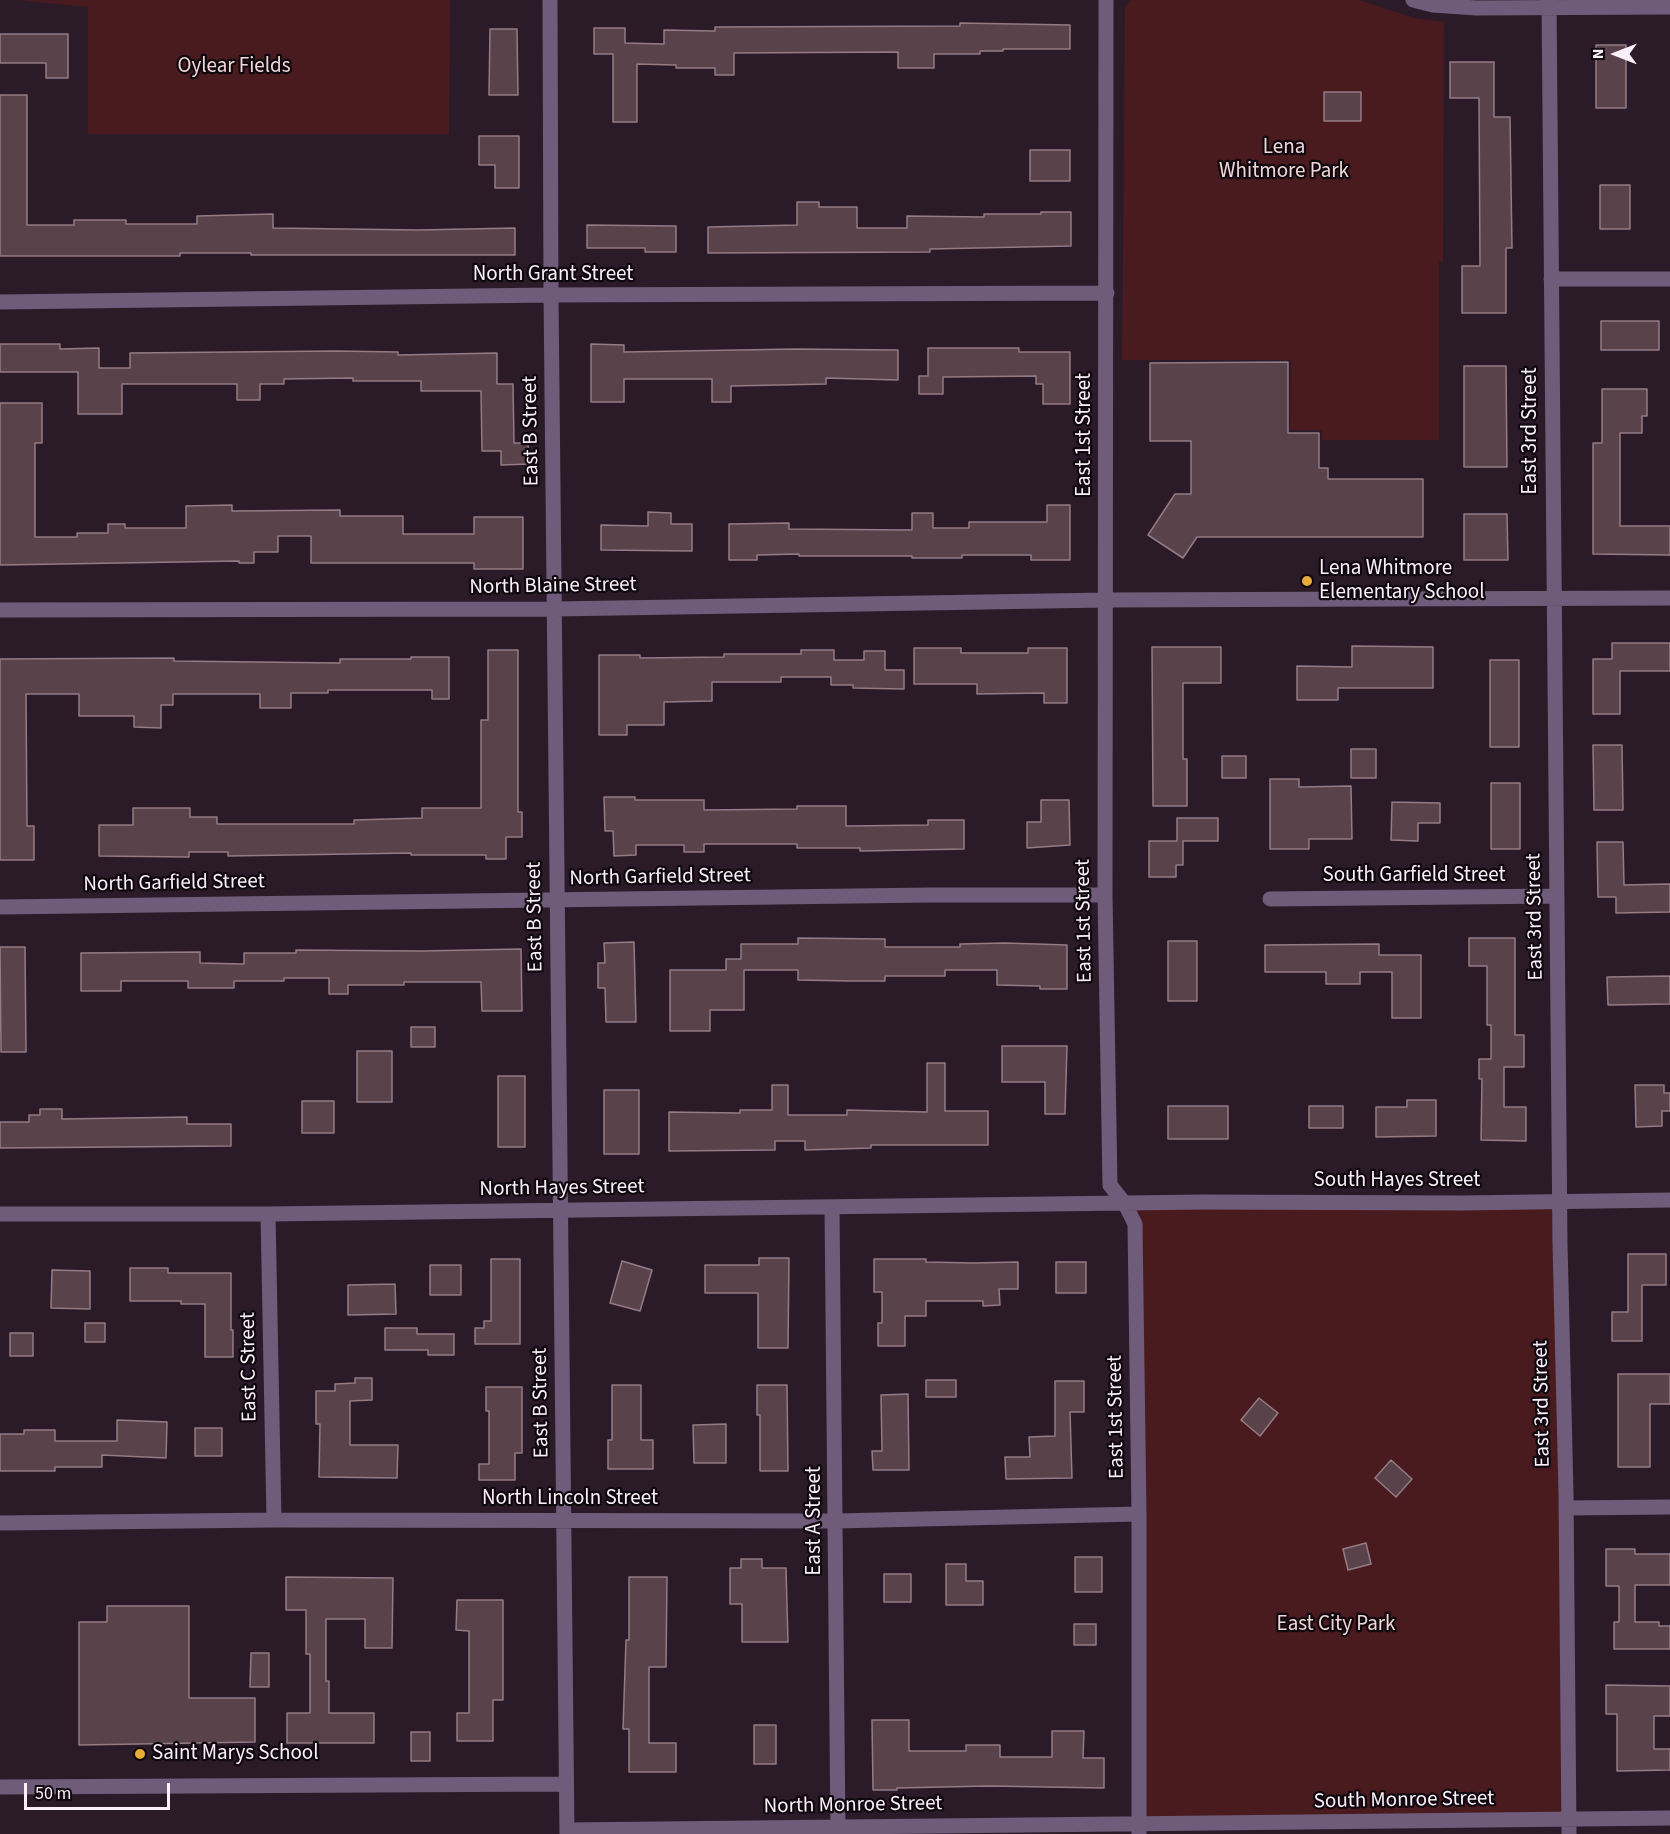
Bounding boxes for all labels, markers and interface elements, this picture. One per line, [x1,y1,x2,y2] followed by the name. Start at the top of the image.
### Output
[1586,24,1646,84] north arrow
[1587,49,1609,59] text: N
[177,54,291,80] park label: Oylear Fields
[1219,135,1349,185] park label: Lena Whitmore Park
[473,262,633,288] street label: North Grant Street
[1518,367,1544,495] street label: East 3rd Street
[1072,373,1098,497] street label: East 1st Street
[518,376,546,486] street label: East B Street
[1319,556,1485,606] place label: Lena Whitmore Elementary School
[469,573,637,601] street label: North Blaine Street
[1300,574,1314,588] marker: Lena Whitmore Elementary School
[1522,853,1550,981] street label: East 3rd Street
[1071,859,1099,983] street label: East 1st Street
[522,862,550,972] street label: East B Street
[1322,863,1506,889] street label: South Garfield Street
[569,864,751,892] street label: North Garfield Street
[83,870,265,898] street label: North Garfield Street
[1314,1168,1480,1194] street label: South Hayes Street
[479,1175,645,1203] street label: North Hayes Street
[236,1312,264,1422] street label: East C Street
[1529,1340,1557,1468] street label: East 3rd Street
[528,1348,556,1458] street label: East B Street
[1103,1355,1131,1479] street label: East 1st Street
[802,1466,828,1576] street label: East A Street
[482,1486,658,1512] street label: North Lincoln Street
[1277,1612,1395,1638] park label: East City Park
[152,1741,319,1767] place label: Saint Marys School
[133,1747,147,1761] marker: Saint Marys School
[27,1771,172,1809] scale bar
[35,1781,71,1806] text: 50 m
[1314,1787,1494,1815] street label: South Monroe Street
[763,1792,943,1820] street label: North Monroe Street

